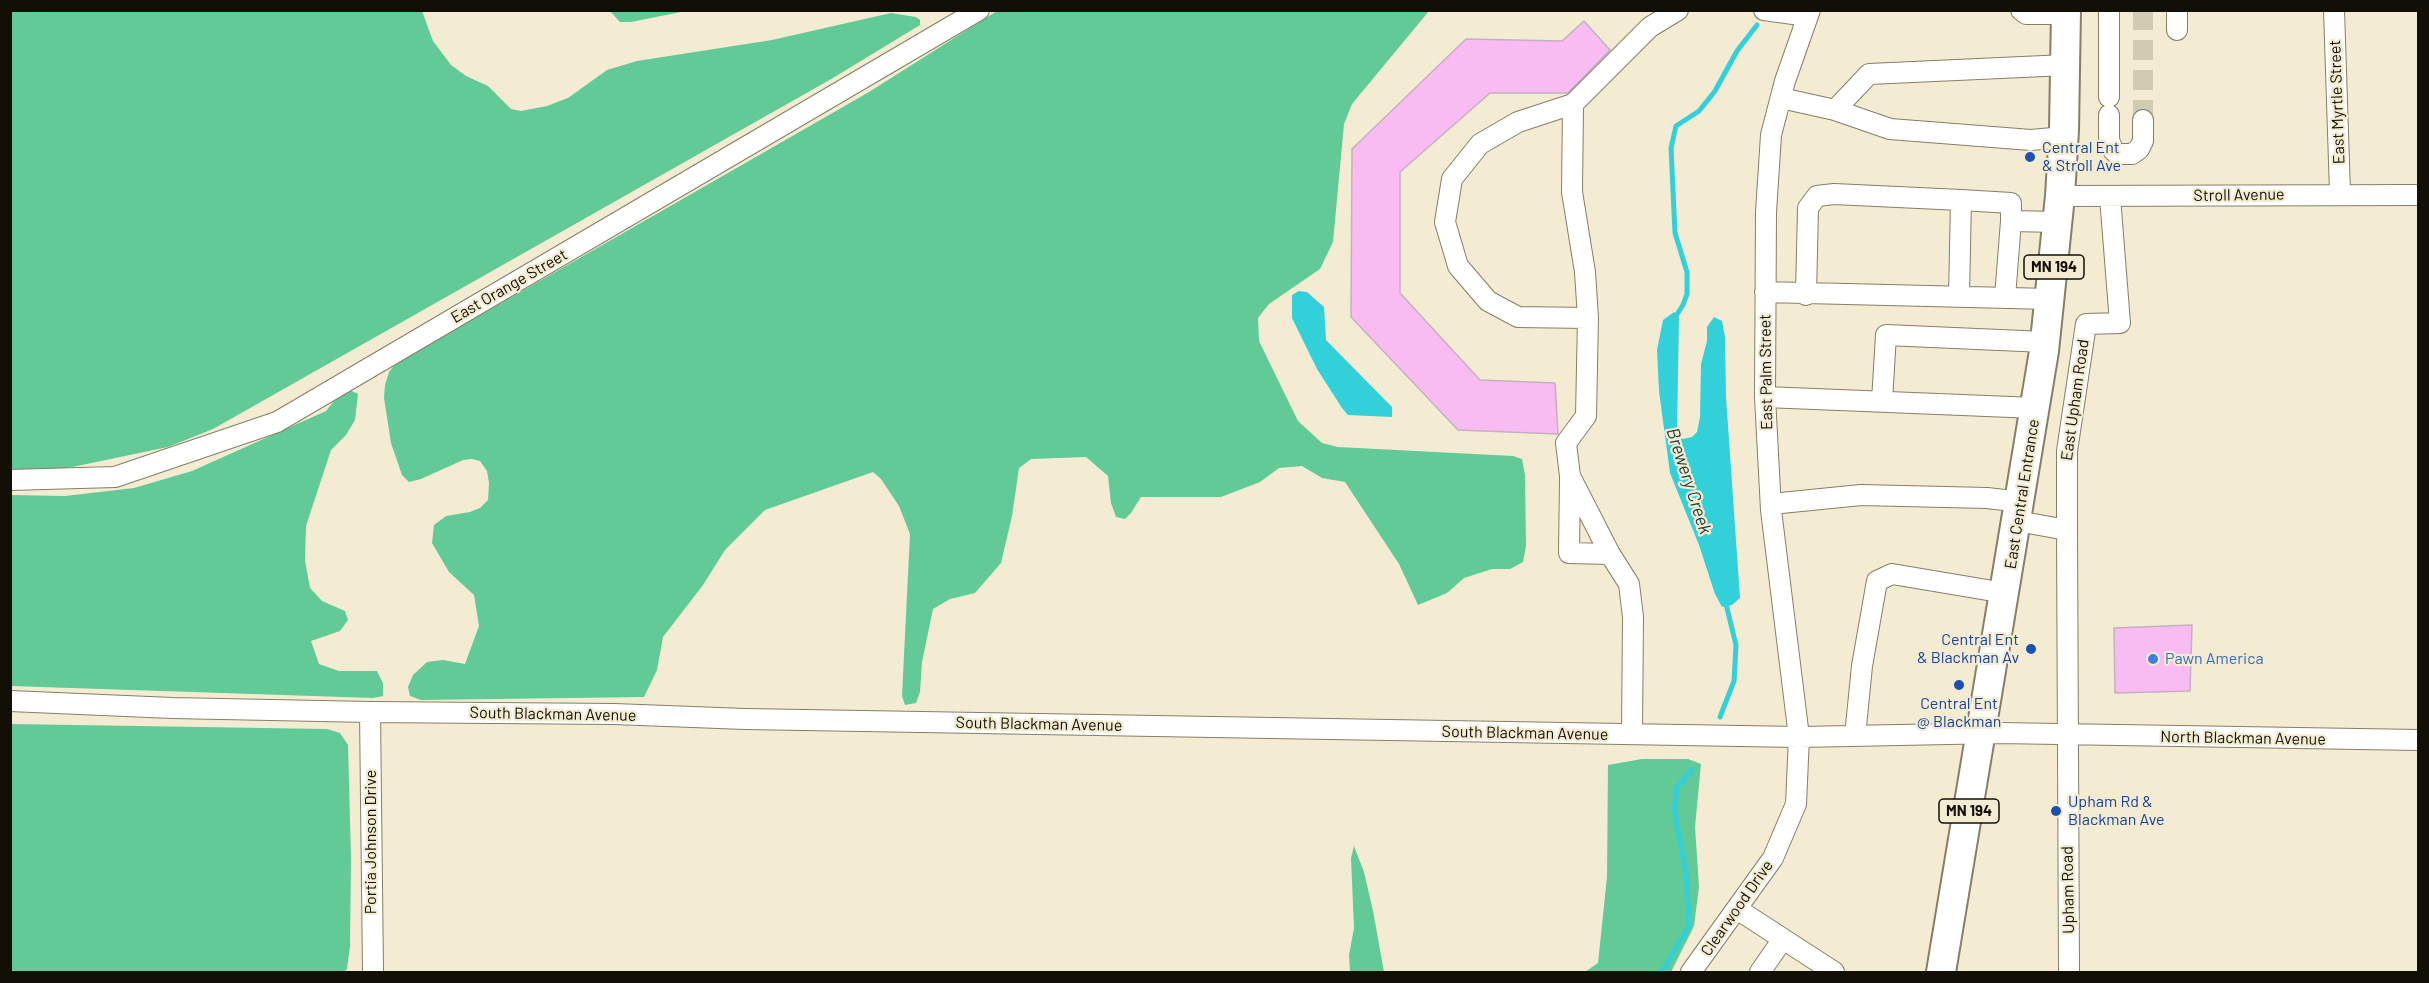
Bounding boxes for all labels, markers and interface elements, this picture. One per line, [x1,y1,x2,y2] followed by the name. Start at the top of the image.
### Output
[2325,40,2349,164] street label: East Myrtle Street
[2042,138,2121,176] place label: Central Ent & Stroll Ave
[2023,150,2037,164] marker: Central Ent & Stroll Ave
[2193,185,2285,205] street label: Stroll Avenue
[447,245,571,327] street label: East Orange Street
[2024,255,2084,279] road number: MN 194
[1755,314,1777,430] street label: East Palm Street
[2057,338,2093,462] street label: East Upham Road
[2001,418,2043,570] street label: East Central Entrance
[1662,425,1716,537] water label: Brewery Creek
[1917,630,2019,668] place label: Central Ent & Blackman Av
[2024,642,2038,656] marker: Central Ent & Blackman Av
[2165,649,2264,669] place label: Pawn America
[2146,652,2160,666] marker: Pawn America
[1952,678,1966,692] marker: Central Ent @ Blackman
[1917,694,2001,732] place label: Central Ent @ Blackman
[470,703,636,725] street label: South Blackman Avenue
[956,713,1122,735] street label: South Blackman Avenue
[1442,722,1608,744] street label: South Blackman Avenue
[2160,727,2326,749] street label: North Blackman Avenue
[361,770,381,914] street label: Portia Johnson Drive
[2068,792,2165,830] place label: Upham Rd & Blackman Ave
[1939,799,1999,823] road number: MN 194
[2049,804,2063,818] marker: Upham Rd & Blackman Ave
[2058,846,2078,934] street label: Upham Road
[1697,856,1777,960] street label: Clearwood Drive

